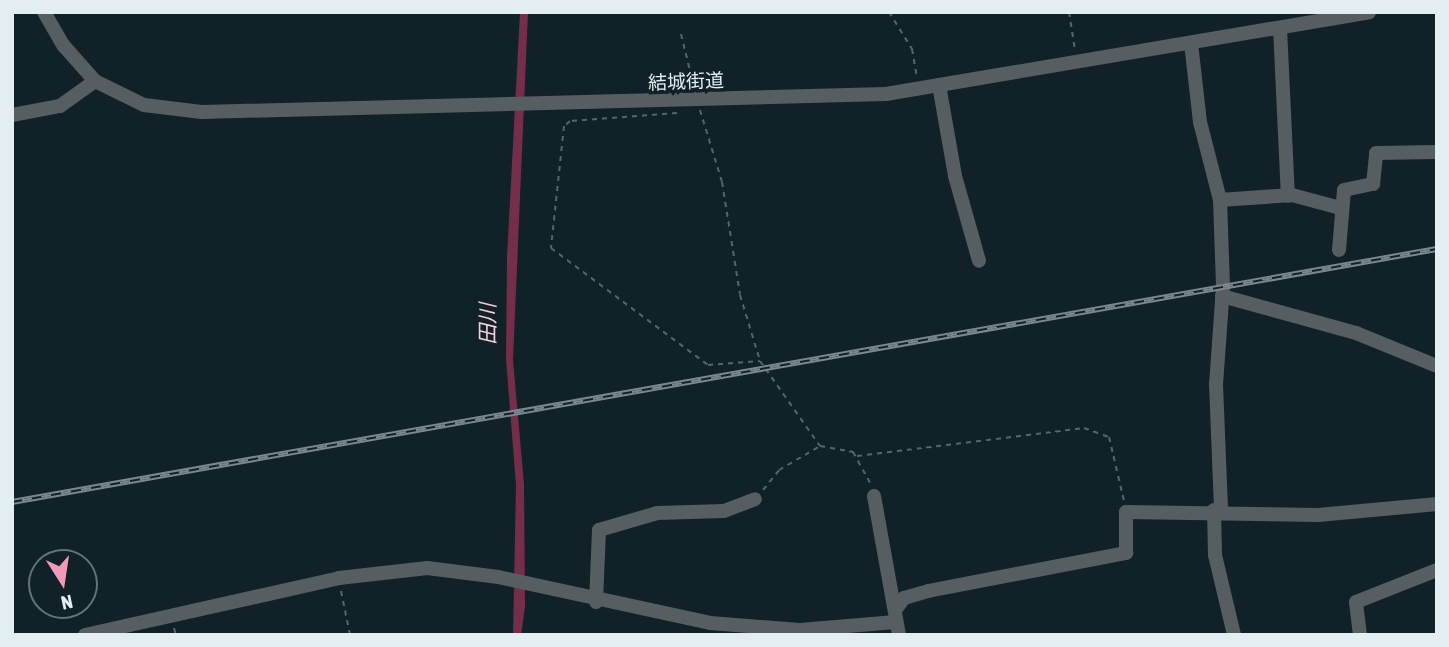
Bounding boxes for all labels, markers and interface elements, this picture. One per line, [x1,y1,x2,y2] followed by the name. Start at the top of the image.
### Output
[648,69,724,95] street label: 結城街道
[474,303,500,345] water label: 田川
[28,549,98,619] north arrow
[59,591,75,615] text: N

